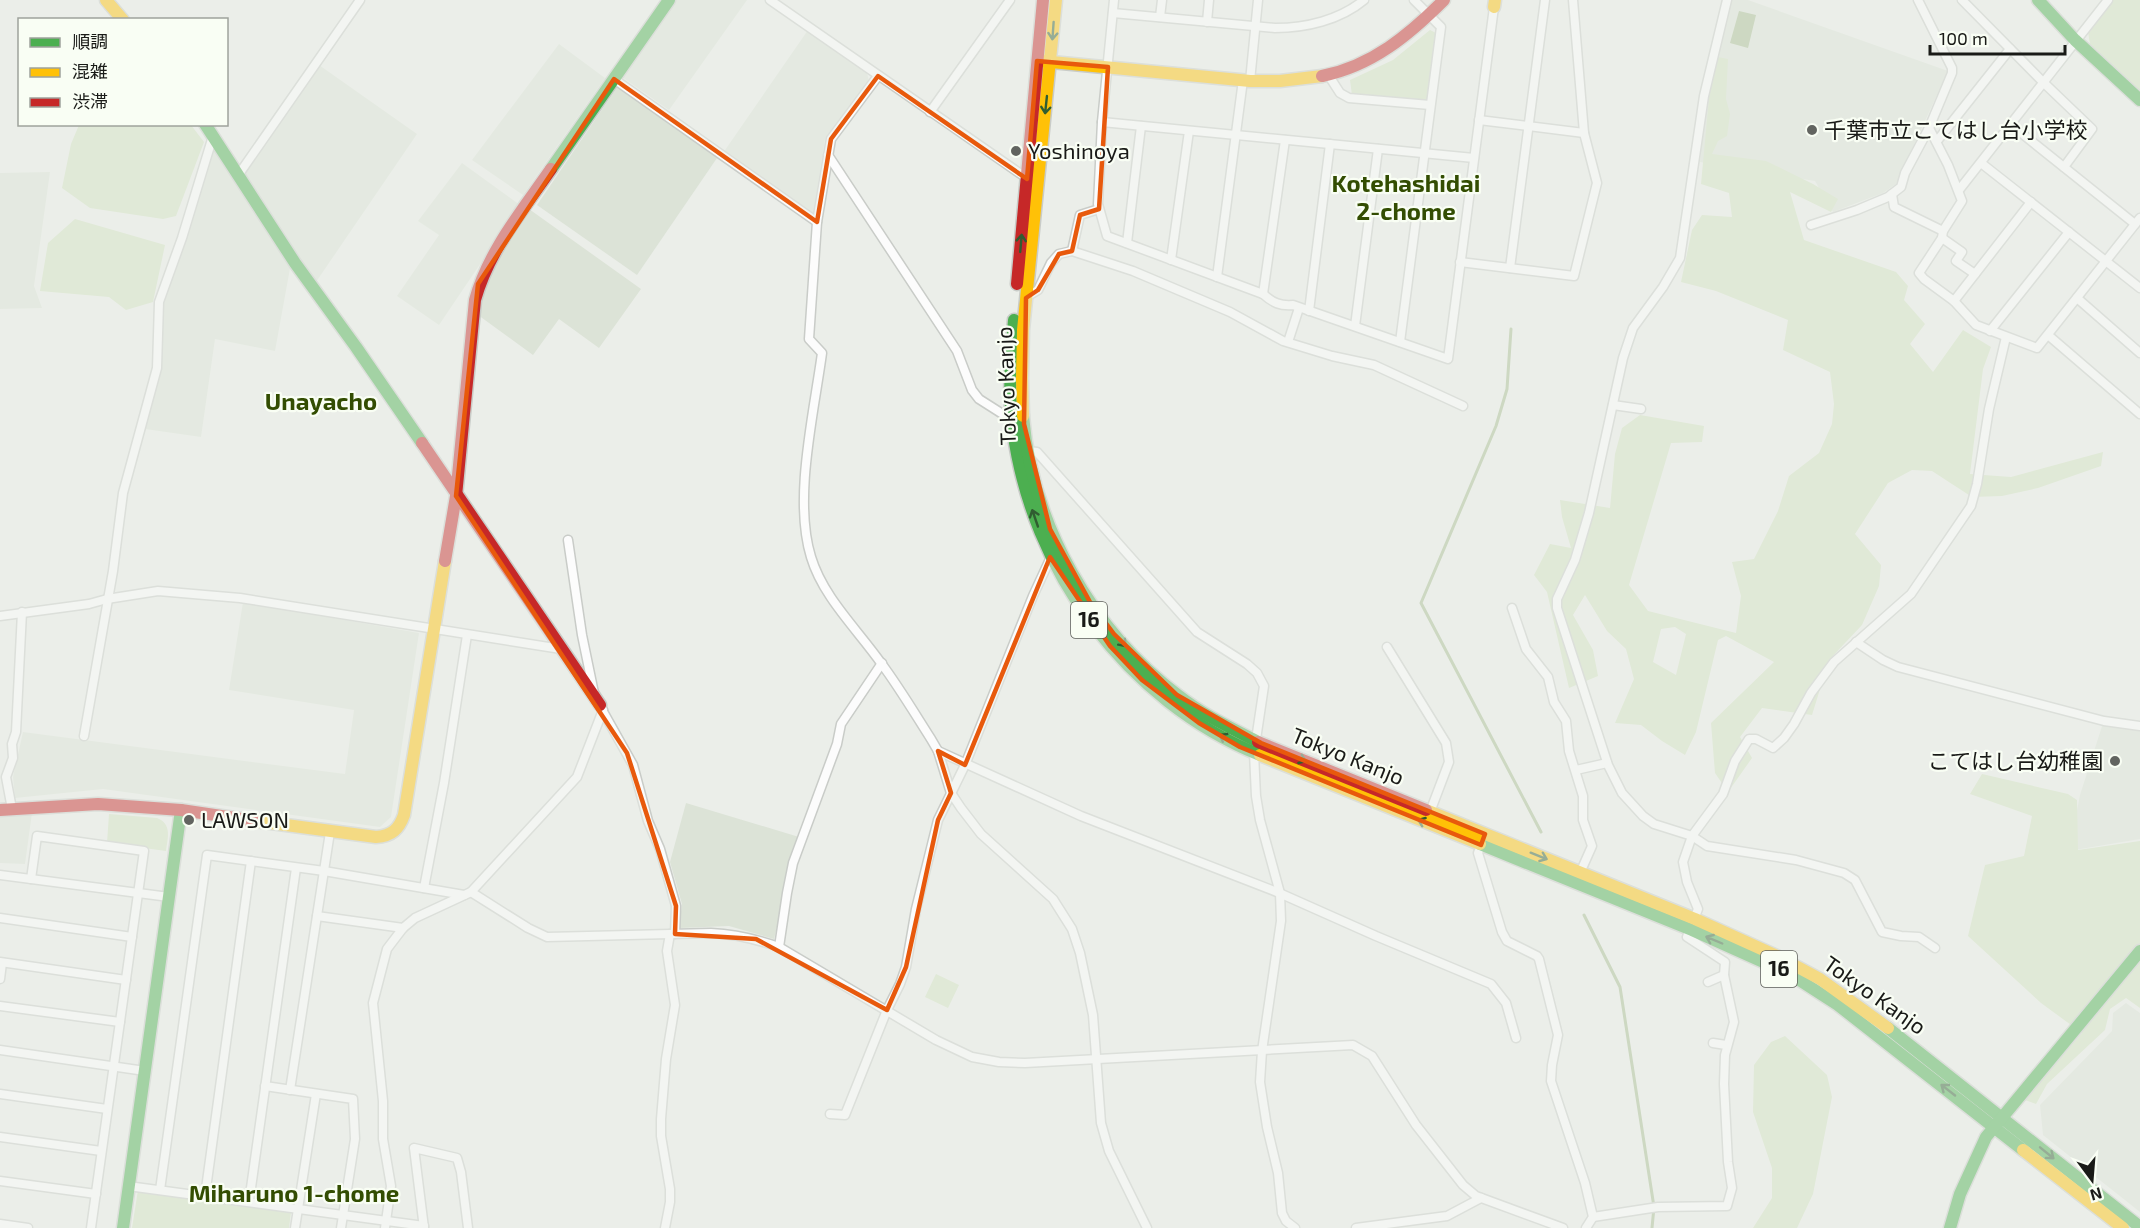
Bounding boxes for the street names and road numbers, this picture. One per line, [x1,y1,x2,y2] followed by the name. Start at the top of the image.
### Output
[990,326,1021,446] street label: Tokyo Kanjo
[1071,602,1107,638] road number: 16
[1288,721,1408,790] street label: Tokyo Kanjo
[1819,949,1932,1040] street label: Tokyo Kanjo
[1761,951,1797,987] road number: 16

